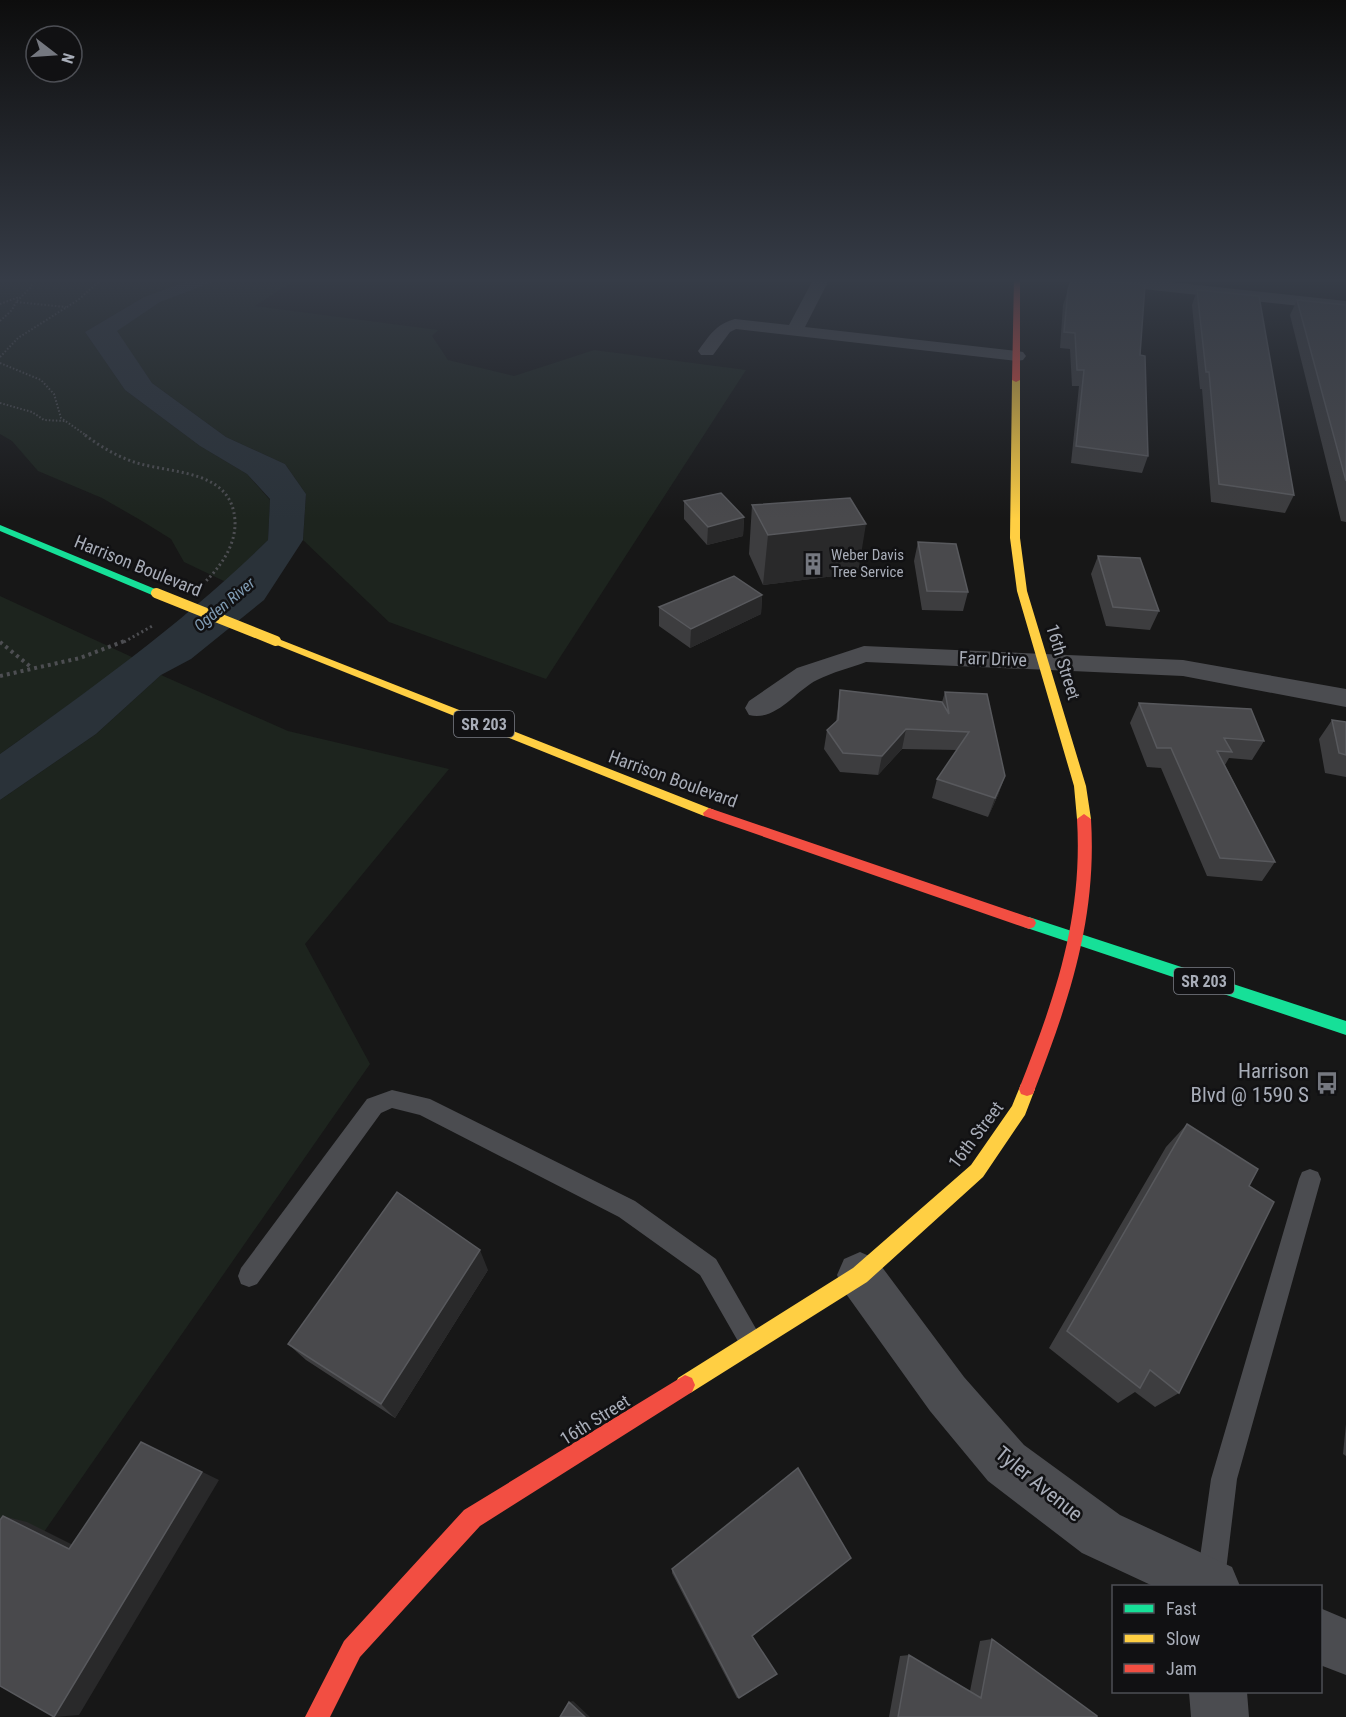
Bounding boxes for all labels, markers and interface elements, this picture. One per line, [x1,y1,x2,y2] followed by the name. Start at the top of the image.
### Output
[24,24,84,84] north arrow
[57,51,78,66] text: N
[71,530,205,601] street label: Harrison Boulevard
[831,546,904,581] place label: Weber Davis Tree Service
[800,551,826,577] building icon: Weber Davis Tree Service
[190,573,260,635] water label: Ogden River
[1042,621,1085,702] street label: 16th Street
[959,647,1027,670] street label: Farr Drive
[454,711,514,737] road number: SR 203
[606,746,740,812] street label: Harrison Boulevard
[1174,968,1234,994] road number: SR 203
[1190,1059,1309,1107] place label: Harrison Blvd @ 1590 S
[1314,1070,1340,1096] bus stop icon: Harrison Blvd @ 1590 S
[944,1097,1007,1172] street label: 16th Street
[556,1390,633,1449] street label: 16th Street
[991,1442,1088,1527] street label: Tyler Avenue
[1112,1585,1322,1693] legend
[1166,1598,1197,1619] text: Fast
[1166,1628,1201,1649] text: Slow
[1166,1658,1197,1679] text: Jam

